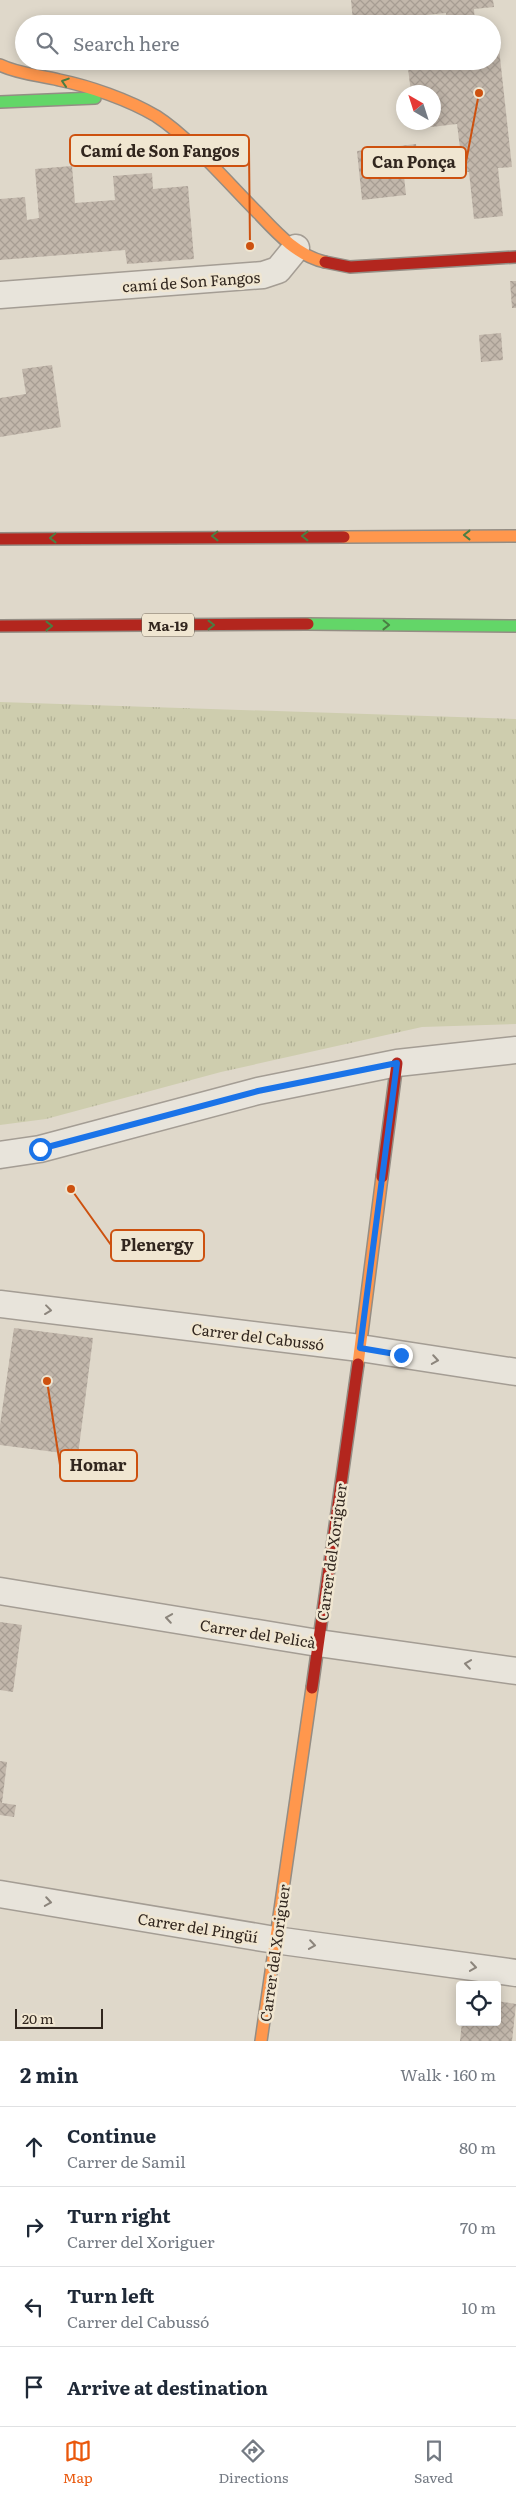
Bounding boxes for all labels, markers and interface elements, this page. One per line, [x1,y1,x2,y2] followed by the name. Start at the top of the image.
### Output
[15,15,501,70] search box
[33,29,61,57] icon: search
[73,29,180,57] text: Search here
[62,77,70,87] one-way arrow
[396,85,441,130] north arrow
[70,135,249,166] callout: Camí de Son Fangos
[81,138,239,162] text: Camí de Son Fangos
[362,147,466,178] callout: Can Ponça
[372,149,457,173] text: Can Ponça
[121,265,261,297] street label: camí de Son Fangos
[463,530,471,540] one-way arrow
[211,531,218,541] one-way arrow
[301,531,308,541] one-way arrow
[48,533,56,543] one-way arrow
[142,614,194,636] road number: Ma-19
[208,620,215,630] one-way arrow
[382,620,390,630] one-way arrow
[45,621,53,631] one-way arrow
[29,1138,52,1161] route start
[111,1230,204,1261] callout: Plenergy
[120,1232,194,1256] text: Plenergy
[44,1304,53,1314] one-way arrow
[190,1316,326,1356] street label: Carrer del Cabussó
[390,1344,413,1367] route end
[431,1354,439,1365] one-way arrow
[60,1450,137,1481] callout: Homar
[70,1452,127,1476] text: Homar
[310,1482,352,1622] street label: Carrer del Xoriguer
[198,1613,318,1654] street label: Carrer del Pelicà
[164,1614,173,1624] one-way arrow
[463,1659,471,1670] one-way arrow
[253,1883,295,2023] street label: Carrer del Xoriguer
[44,1897,52,1907] one-way arrow
[136,1906,260,1948] street label: Carrer del Pingüí
[308,1939,316,1950] one-way arrow
[469,1961,477,1972] one-way arrow
[456,1981,501,2026] map controls
[456,1981,501,2026] button: locate
[15,2006,102,2029] scale bar
[22,2008,54,2028] text: 20 m
[20,2058,79,2089] text: 2 min
[400,2062,496,2086] text: Walk · 160 m
[67,2121,156,2149] text: Continue
[20,2133,48,2161] icon: ahead
[459,2135,496,2159] text: 80 m
[67,2149,186,2173] text: Carrer de Samil
[67,2201,171,2229] text: Turn right
[20,2213,48,2241] icon: right
[460,2215,496,2239] text: 70 m
[67,2229,215,2253] text: Carrer del Xoriguer
[67,2281,154,2309] text: Turn left
[20,2293,48,2321] icon: left
[462,2295,496,2319] text: 10 m
[67,2309,209,2333] text: Carrer del Cabussó
[20,2373,48,2401] icon: arrive
[67,2373,268,2401] text: Arrive at destination
[63,2437,93,2487] tab: Map
[218,2437,288,2487] tab: Directions
[414,2437,453,2487] tab: Saved

